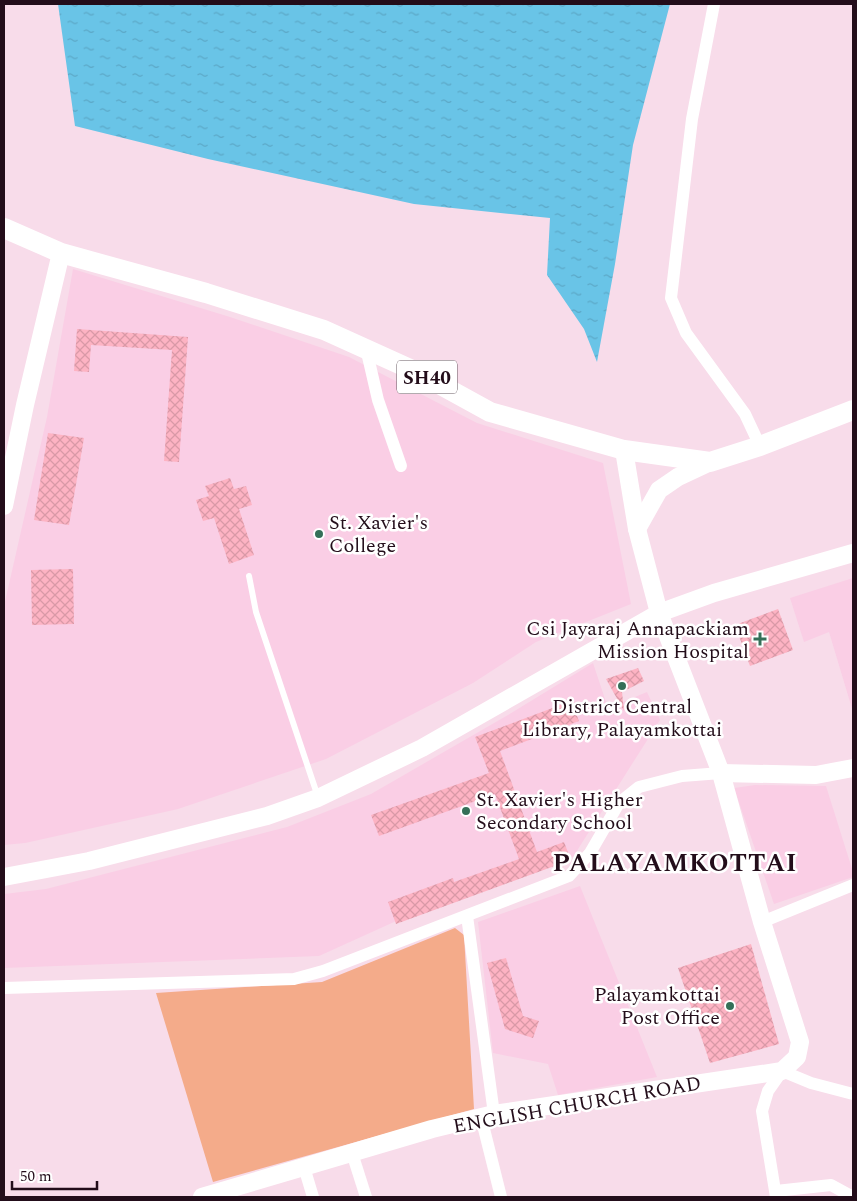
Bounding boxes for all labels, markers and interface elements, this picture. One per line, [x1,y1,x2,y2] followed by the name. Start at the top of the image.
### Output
[397,361,457,394] road number: SH40
[329,508,428,561] place label: St. Xavier's College
[313,528,325,540] marker: St. Xavier's College
[526,614,749,667] place label: Csi Jayaraj Annapackiam Mission Hospital
[753,632,767,646] marker: Csi Jayaraj Annapackiam Mission Hospital
[616,680,628,692] marker: District Central Library, Palayamkottai
[522,692,722,745] place label: District Central Library, Palayamkottai
[476,785,643,838] place label: St. Xavier's Higher Secondary School
[460,805,472,817] marker: St. Xavier's Higher Secondary School
[553,845,797,883] district label: PALAYAMKOTTAI
[594,980,720,1033] place label: Palayamkottai Post Office
[724,1000,736,1012] marker: Palayamkottai Post Office
[451,1068,704,1142] street label: ENGLISH CHURCH ROAD
[12,1158,98,1190] scale bar
[20,1165,52,1188] text: 50 m

